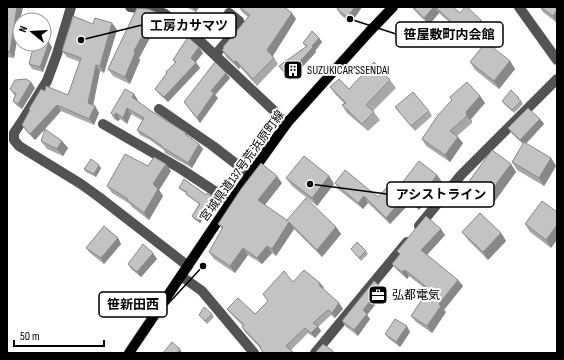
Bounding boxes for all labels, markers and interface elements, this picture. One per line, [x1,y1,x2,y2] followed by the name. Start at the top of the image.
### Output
[12,12,52,52] north arrow
[142,13,236,38] callout: 工房カサマツ
[150,18,228,34] text: 工房カサマツ
[396,22,503,47] callout: 笹屋敷町内会館
[16,24,30,34] text: N
[403,27,495,43] text: 笹屋敷町内会館
[282,59,304,81] building icon: SUZUKICAR’SSENDAI
[307,63,390,78] place label: SUZUKICAR’SSENDAI
[197,108,288,225] street label: 宮城県道137号荒浜原町線
[387,182,494,207] callout: アシストライン
[396,187,486,203] text: アシストライン
[367,284,389,306] office icon: 弘都電気
[392,288,440,303] place label: 弘都電気
[99,292,167,317] callout: 笹新田西
[107,297,159,313] text: 笹新田西
[14,322,104,348] scale bar
[20,329,40,344] text: 50 m

